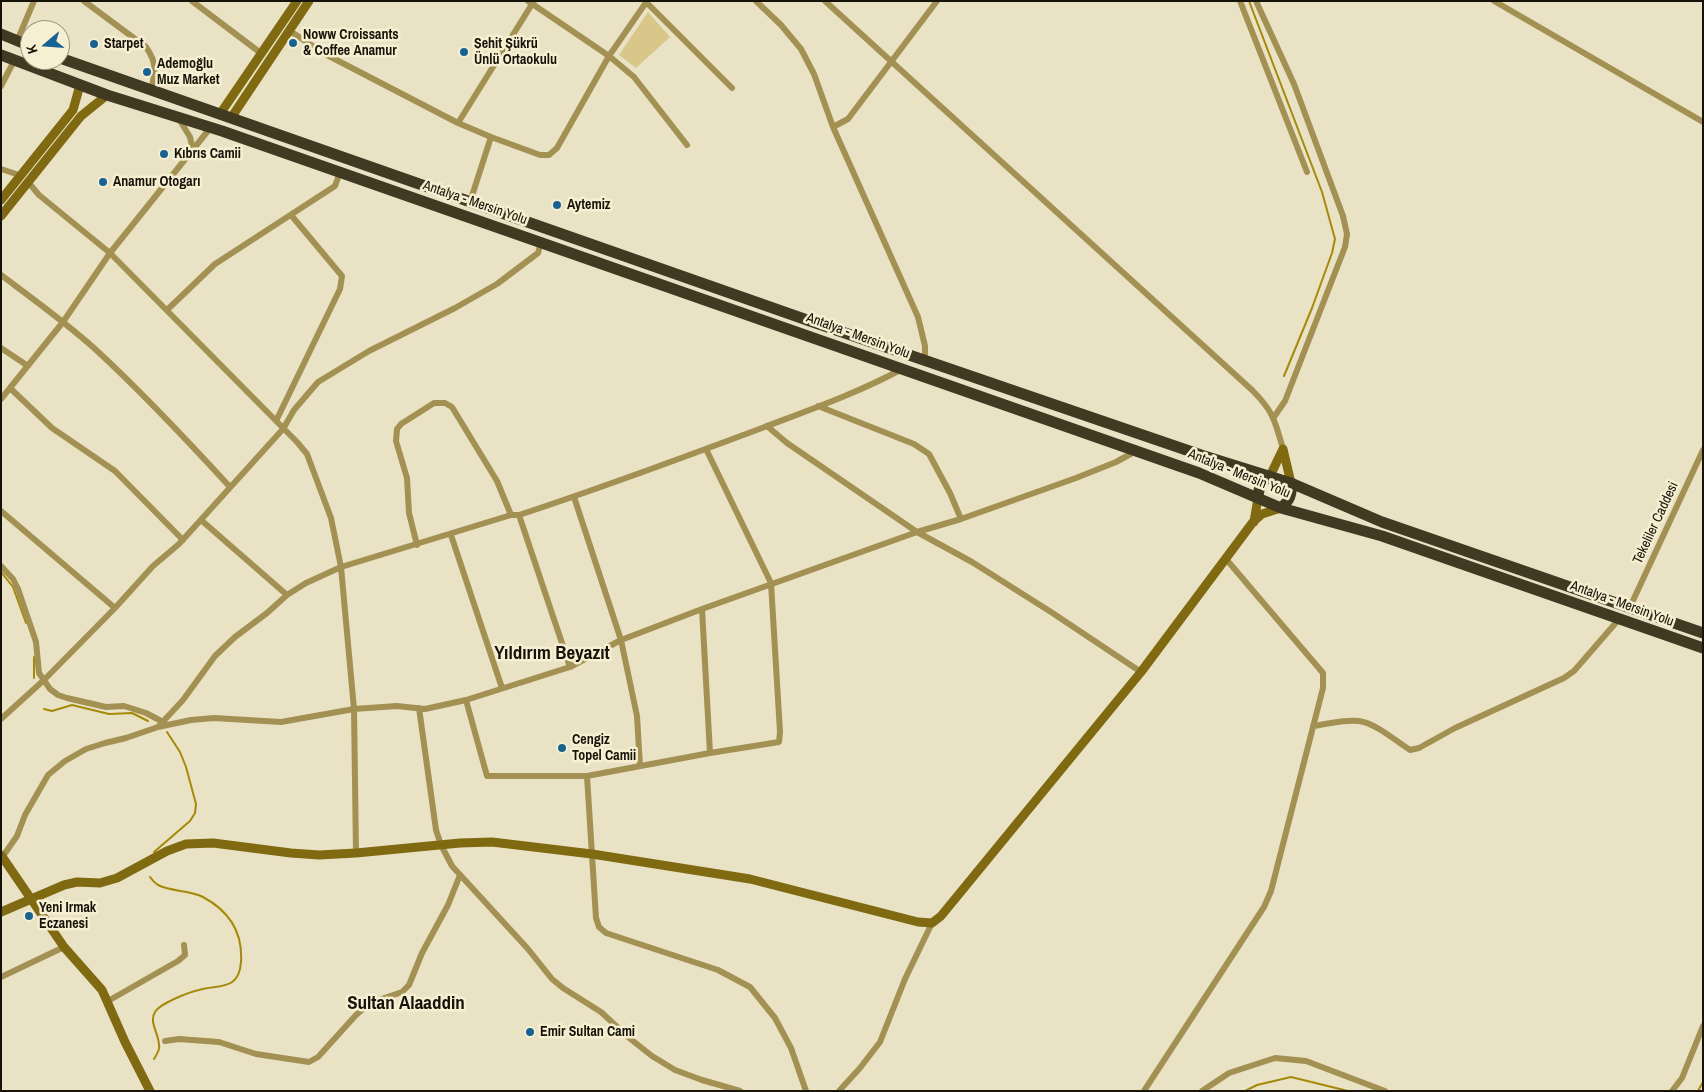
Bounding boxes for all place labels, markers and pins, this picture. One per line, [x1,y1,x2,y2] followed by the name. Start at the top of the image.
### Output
[303,27,399,59] place label: Noww Croissants & Coffee Anamur
[104,36,144,52] place label: Starpet
[474,36,557,68] place label: Şehit Şükrü Ünlü Ortaokulu
[287,37,299,49] marker: Noww Croissants & Coffee Anamur
[88,38,100,50] marker: Starpet
[458,46,470,58] marker: Şehit Şükrü Ünlü Ortaokulu
[157,56,220,88] place label: Ademoğlu Muz Market
[141,66,153,78] marker: Ademoğlu Muz Market
[174,146,241,162] place label: Kıbrıs Camii
[158,148,170,160] marker: Kıbrıs Camii
[113,174,200,190] place label: Anamur Otogarı
[97,176,109,188] marker: Anamur Otogarı
[567,197,611,213] place label: Aytemiz
[551,199,563,211] marker: Aytemiz
[572,732,636,764] place label: Cengiz Topel Camii
[556,742,568,754] marker: Cengiz Topel Camii
[39,900,96,932] place label: Yeni Irmak Eczanesi
[23,910,35,922] marker: Yeni Irmak Eczanesi
[540,1024,635,1040] place label: Emir Sultan Cami
[524,1026,536,1038] marker: Emir Sultan Cami

